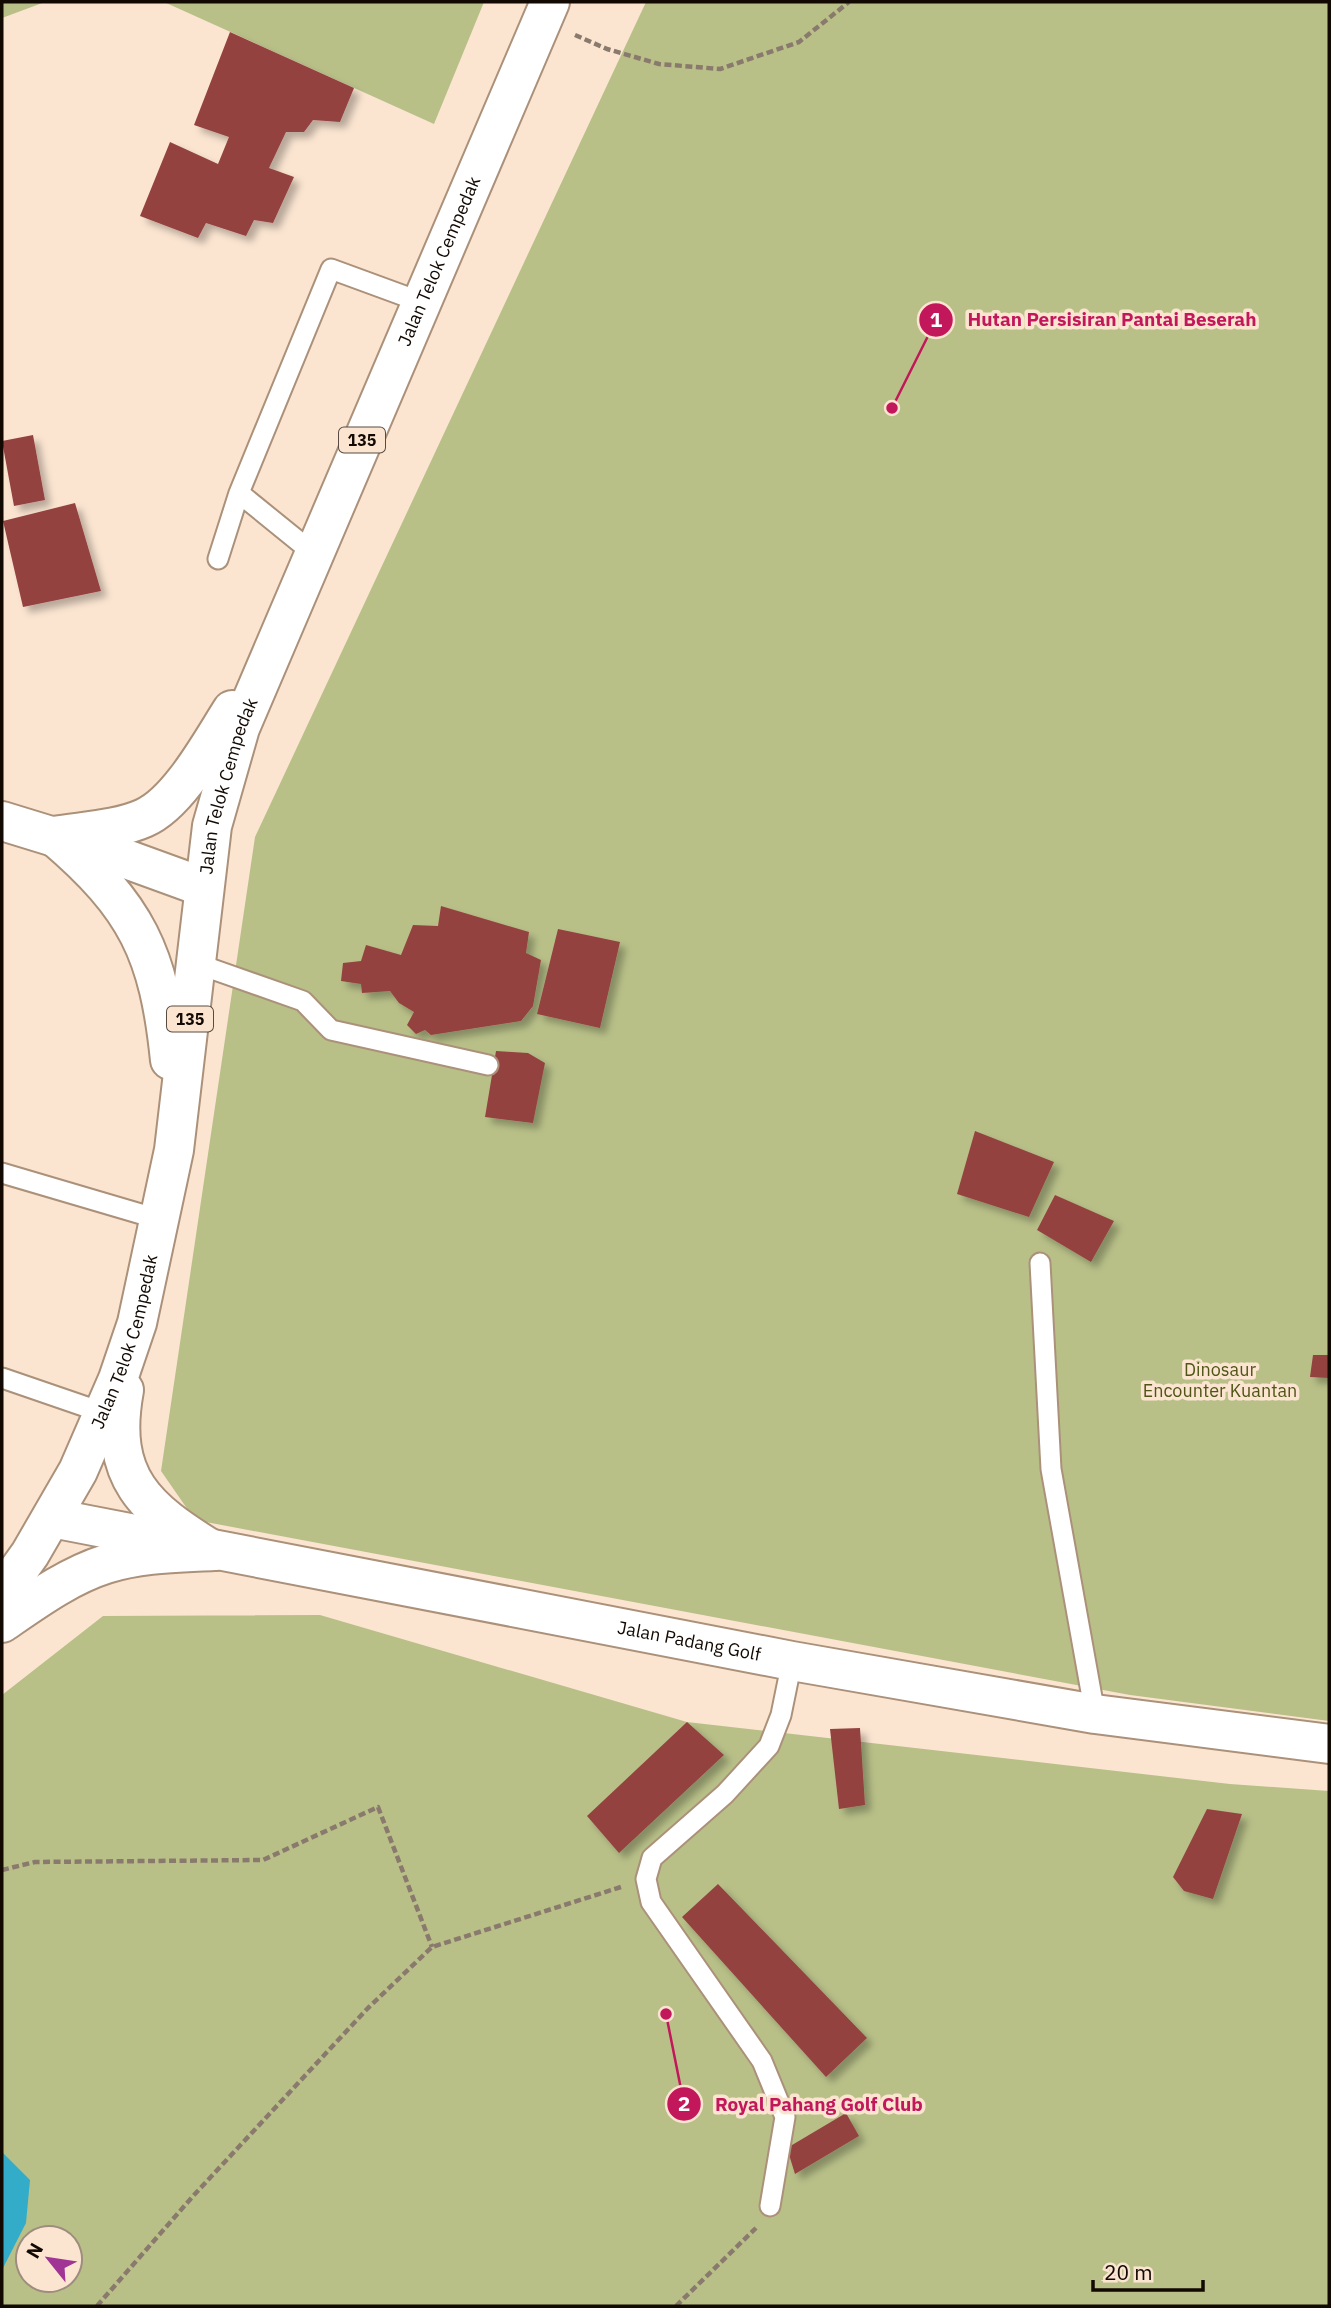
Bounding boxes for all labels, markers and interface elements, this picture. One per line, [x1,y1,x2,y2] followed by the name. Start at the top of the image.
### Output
[392,172,485,349] street label: Jalan Telok Cempedak
[919,300,1271,340] callout: Hutan Persisiran Pantai Beserah
[930,305,943,333] text: 1
[968,307,1256,331] text: Hutan Persisiran Pantai Beserah
[339,428,385,452] road number: 135
[194,694,263,876] street label: Jalan Telok Cempedak
[167,1007,213,1032] road number: 135
[86,1252,162,1432] street label: Jalan Telok Cempedak
[1143,1358,1297,1402] park label: Dinosaur Encounter Kuantan
[616,1616,763,1666] street label: Jalan Padang Golf
[666,2084,937,2124] callout: Royal Pahang Golf Club
[678,2089,690,2117] text: 2
[715,2092,923,2116] text: Royal Pahang Golf Club
[14,2224,84,2294] north arrow
[20,2239,48,2262] text: N
[1093,2248,1203,2292] scale bar
[1104,2258,1153,2286] text: 20 m

